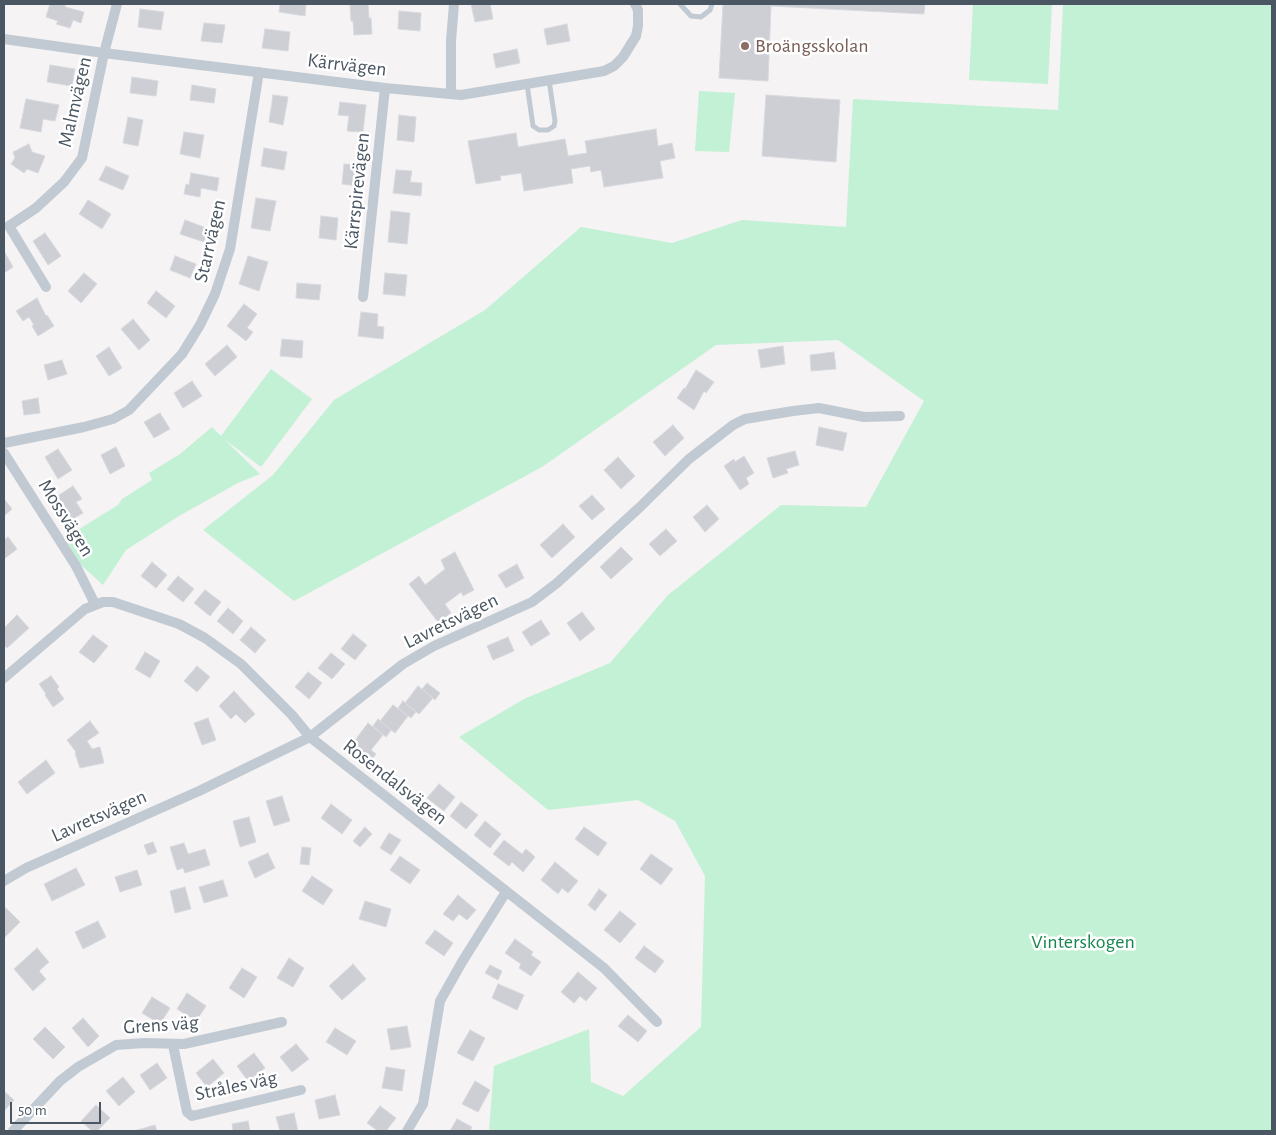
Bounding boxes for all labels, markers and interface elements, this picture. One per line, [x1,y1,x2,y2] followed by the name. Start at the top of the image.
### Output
[755,34,869,58] place label: Broängsskolan
[739,40,751,52] marker: Broängsskolan
[306,48,388,82] street label: Kärrvägen
[53,54,97,150] street label: Malmvägen
[339,131,375,251] street label: Kärrspirevägen
[189,197,231,285] street label: Starrvägen
[33,475,99,561] street label: Mossvägen
[400,588,502,654] street label: Lavretsvägen
[338,734,452,830] street label: Rosendalsvägen
[48,784,150,848] street label: Lavretsvägen
[1031,930,1135,954] park label: Vinterskogen
[123,1010,199,1040] street label: Grens väg
[193,1066,279,1106] street label: Stråles väg
[12,1092,104,1124] scale bar
[18,1103,47,1118] text: 50 m

